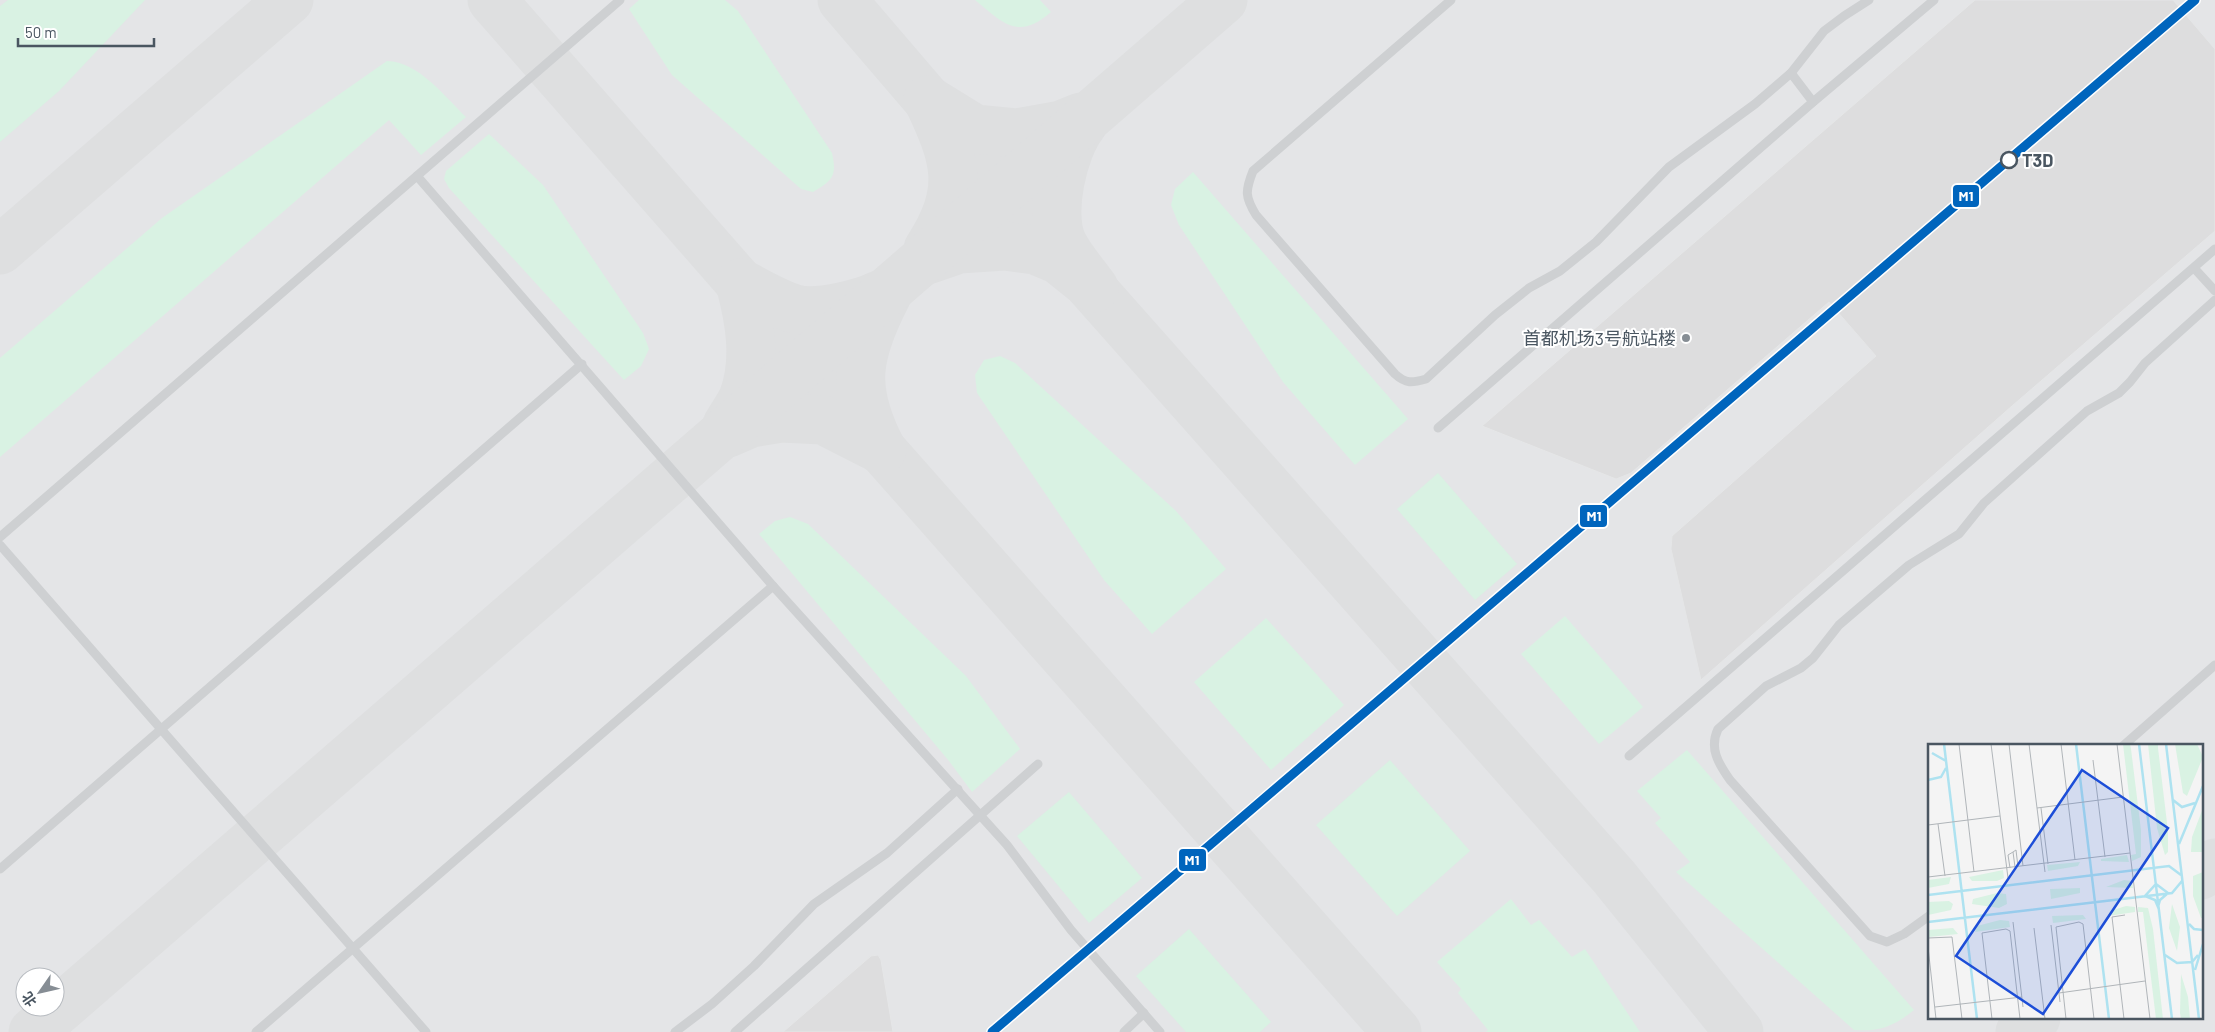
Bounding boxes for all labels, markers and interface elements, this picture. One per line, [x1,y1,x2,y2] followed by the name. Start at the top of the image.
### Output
[18,15,154,47] scale bar
[25,23,57,41] text: 50 m
[2022,149,2053,171] place label: T3D
[2000,151,2018,169] marker: T3D
[1952,184,1980,208] line badge: M1
[1959,187,1974,204] text: M1
[1523,327,1676,349] place label: 首都机场3号航站楼
[1680,332,1692,344] marker: 首都机场3号航站楼
[1579,504,1608,528] line badge: M1
[1587,507,1602,524] text: M1
[1928,744,2202,1020] inset map
[1178,848,1207,872] line badge: M1
[1185,851,1200,868] text: M1
[15,967,65,1017] north arrow
[18,989,40,1010] text: 北

